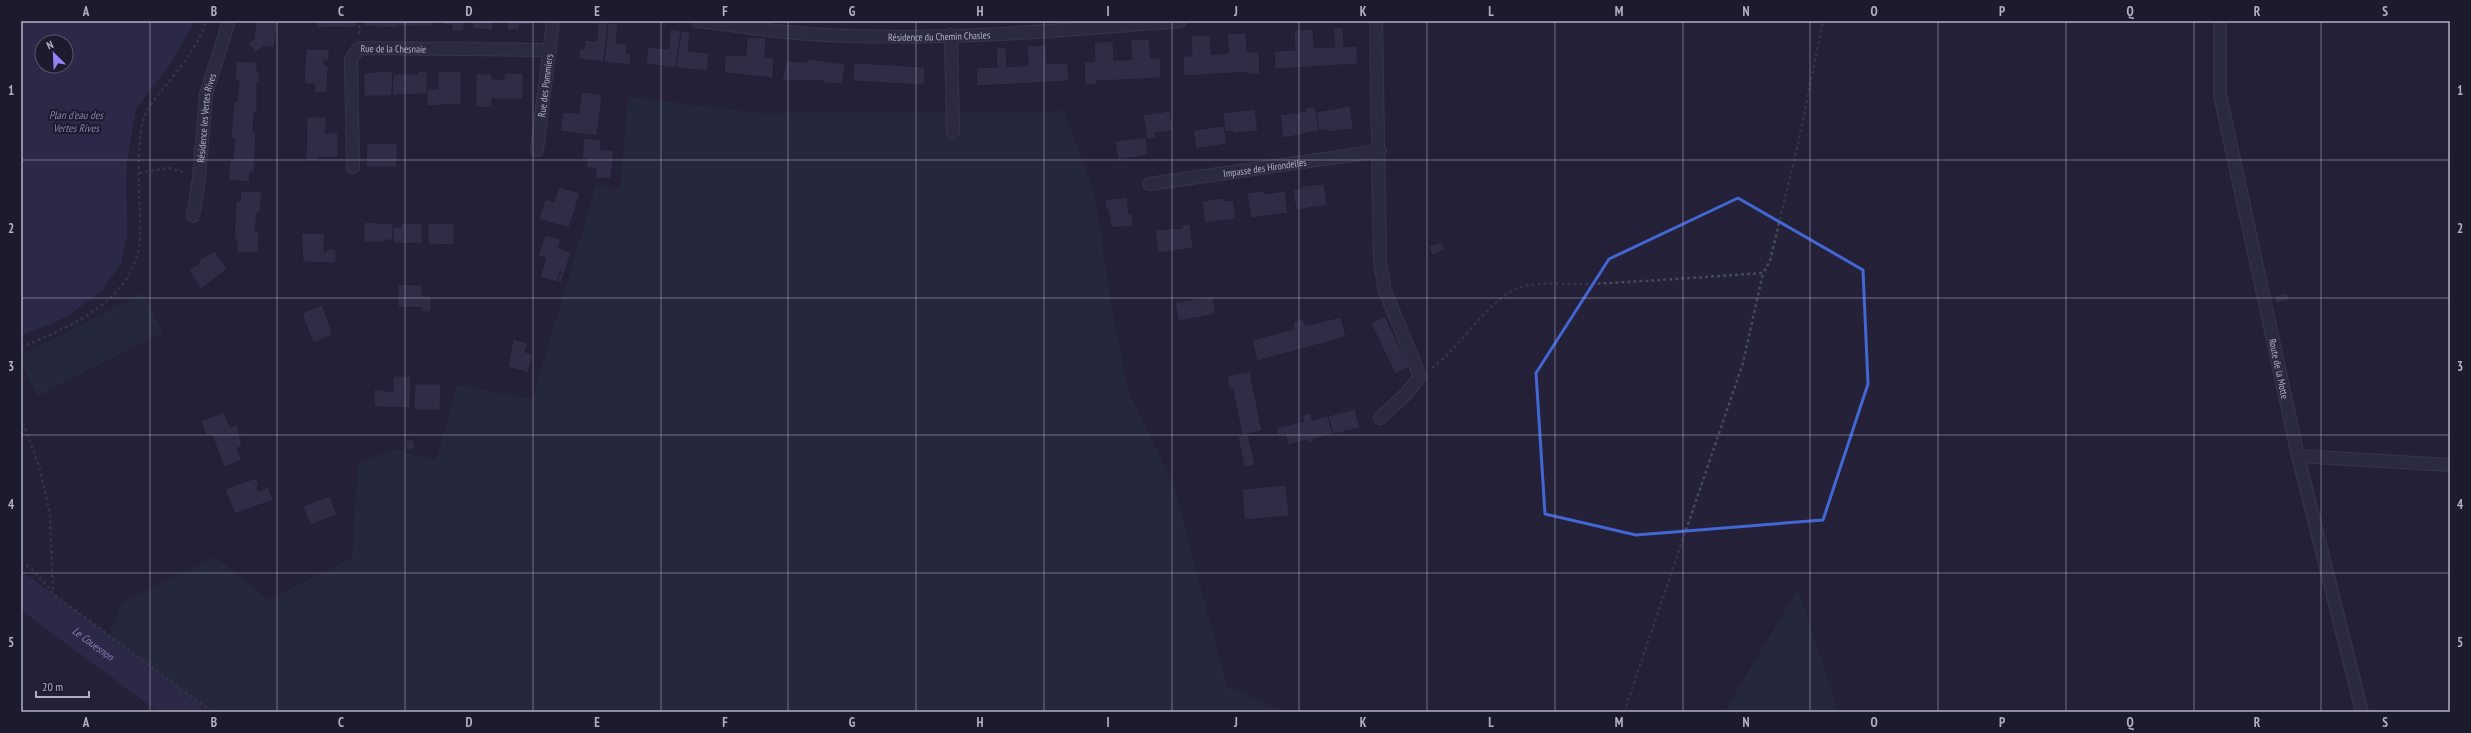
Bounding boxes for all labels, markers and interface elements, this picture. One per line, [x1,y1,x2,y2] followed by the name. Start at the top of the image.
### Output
[82,3,90,20] text: A
[211,3,217,20] text: B
[338,3,344,20] text: C
[466,3,473,20] text: D
[594,3,600,20] text: E
[722,3,728,20] text: F
[849,3,856,20] text: G
[977,3,984,20] text: H
[1106,3,1110,20] text: I
[1233,3,1238,20] text: J
[1360,3,1367,20] text: K
[1488,3,1494,20] text: L
[1615,3,1624,20] text: M
[1742,3,1750,20] text: N
[1870,3,1878,20] text: O
[1999,3,2005,20] text: P
[2126,3,2134,20] text: Q
[2254,3,2261,20] text: R
[2382,3,2388,20] text: S
[888,28,991,44] street label: Résidence du Chemin Chasles
[34,34,74,74] north arrow
[44,37,56,52] text: N
[360,42,426,56] street label: Rue de la Chesnaie
[535,53,556,118] street label: Rue des Pommiers
[194,71,219,163] street label: Résidence les Vertes Rives
[8,82,14,99] text: 1
[2457,82,2463,99] text: 1
[49,108,104,135] water label: Plan d'eau des Vertes Rives
[1222,155,1308,180] street label: Impasse des Hirondelles
[8,220,14,237] text: 2
[2457,220,2463,237] text: 2
[2266,337,2291,400] street label: Route de la Motte
[8,358,14,375] text: 3
[2457,358,2463,375] text: 3
[8,496,15,513] text: 4
[2457,496,2464,513] text: 4
[70,624,118,664] water label: Le Couesnon
[8,634,14,651] text: 5
[2457,634,2463,651] text: 5
[36,673,89,699] scale bar
[42,679,63,694] text: 20 m
[82,714,90,731] text: A
[211,714,217,731] text: B
[338,714,344,731] text: C
[466,714,473,731] text: D
[594,714,600,731] text: E
[722,714,728,731] text: F
[849,714,856,731] text: G
[977,714,984,731] text: H
[1106,714,1110,731] text: I
[1233,714,1238,731] text: J
[1360,714,1367,731] text: K
[1488,714,1494,731] text: L
[1615,714,1624,731] text: M
[1742,714,1750,731] text: N
[1870,714,1878,731] text: O
[1999,714,2005,731] text: P
[2126,714,2134,731] text: Q
[2254,714,2261,731] text: R
[2382,714,2388,731] text: S

